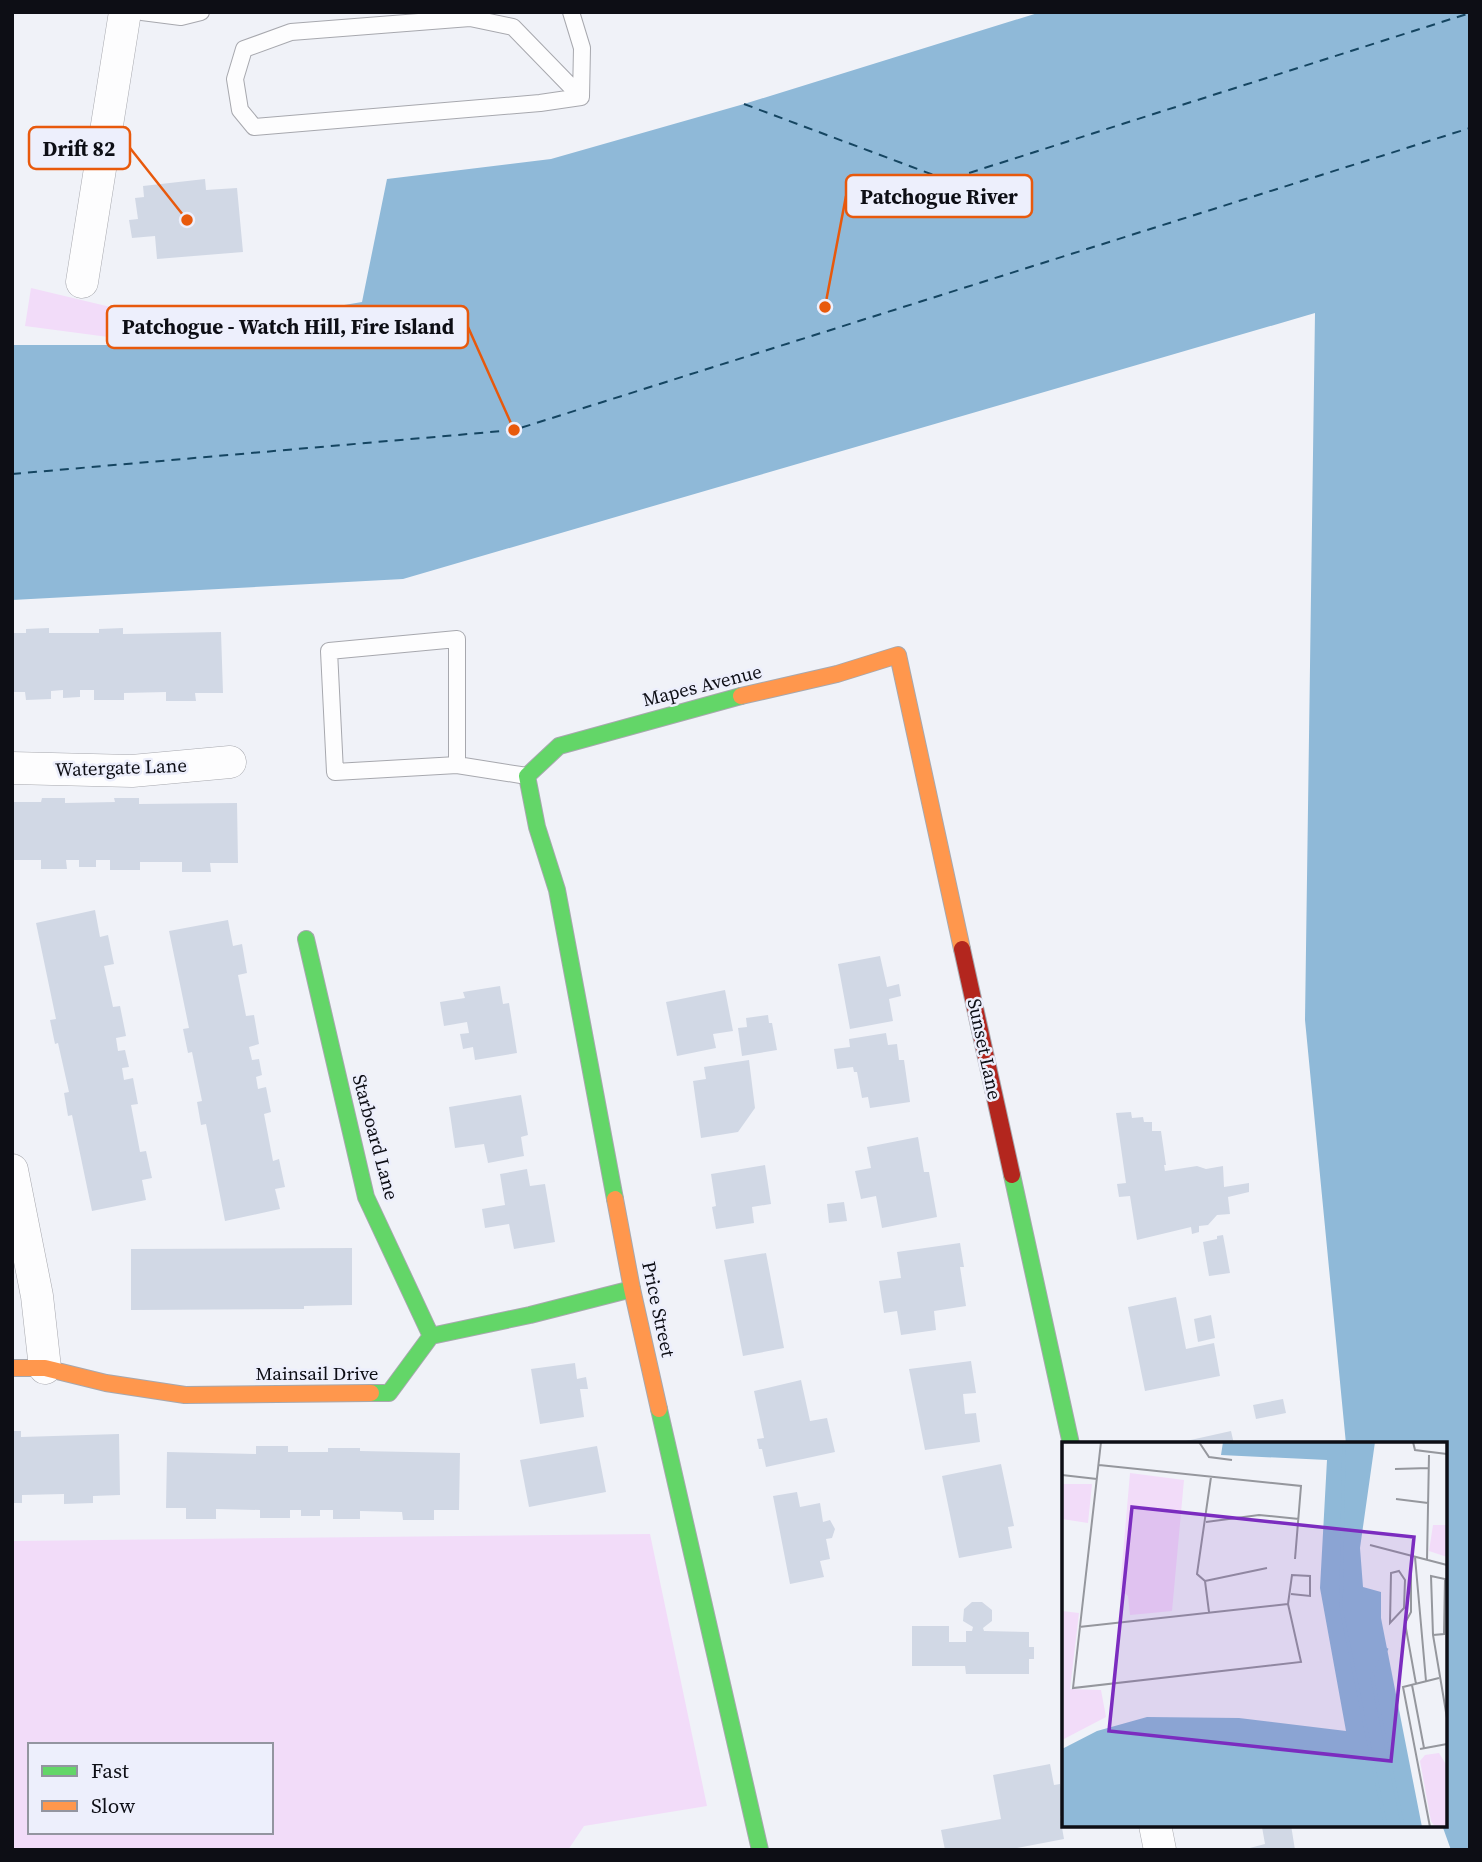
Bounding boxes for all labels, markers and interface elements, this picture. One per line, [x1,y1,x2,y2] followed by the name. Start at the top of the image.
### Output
[29,127,130,169] callout: Drift 82
[43,134,115,163] text: Drift 82
[846,175,1032,217] callout: Patchogue River
[860,182,1018,211] text: Patchogue River
[107,306,468,348] callout: Patchogue - Watch Hill, Fire Island
[122,312,455,341] text: Patchogue - Watch Hill, Fire Island
[640,658,764,712] street label: Mapes Avenue
[55,752,187,782] street label: Watergate Lane
[962,996,1008,1102] street label: Sunset Lane
[347,1071,405,1203] street label: Starboard Lane
[636,1259,682,1360] street label: Price Street
[255,1360,379,1386] street label: Mainsail Drive
[1062,1442,1447,1827] inset map
[28,1743,273,1834] legend
[91,1756,129,1785] text: Fast
[91,1791,135,1820] text: Slow

